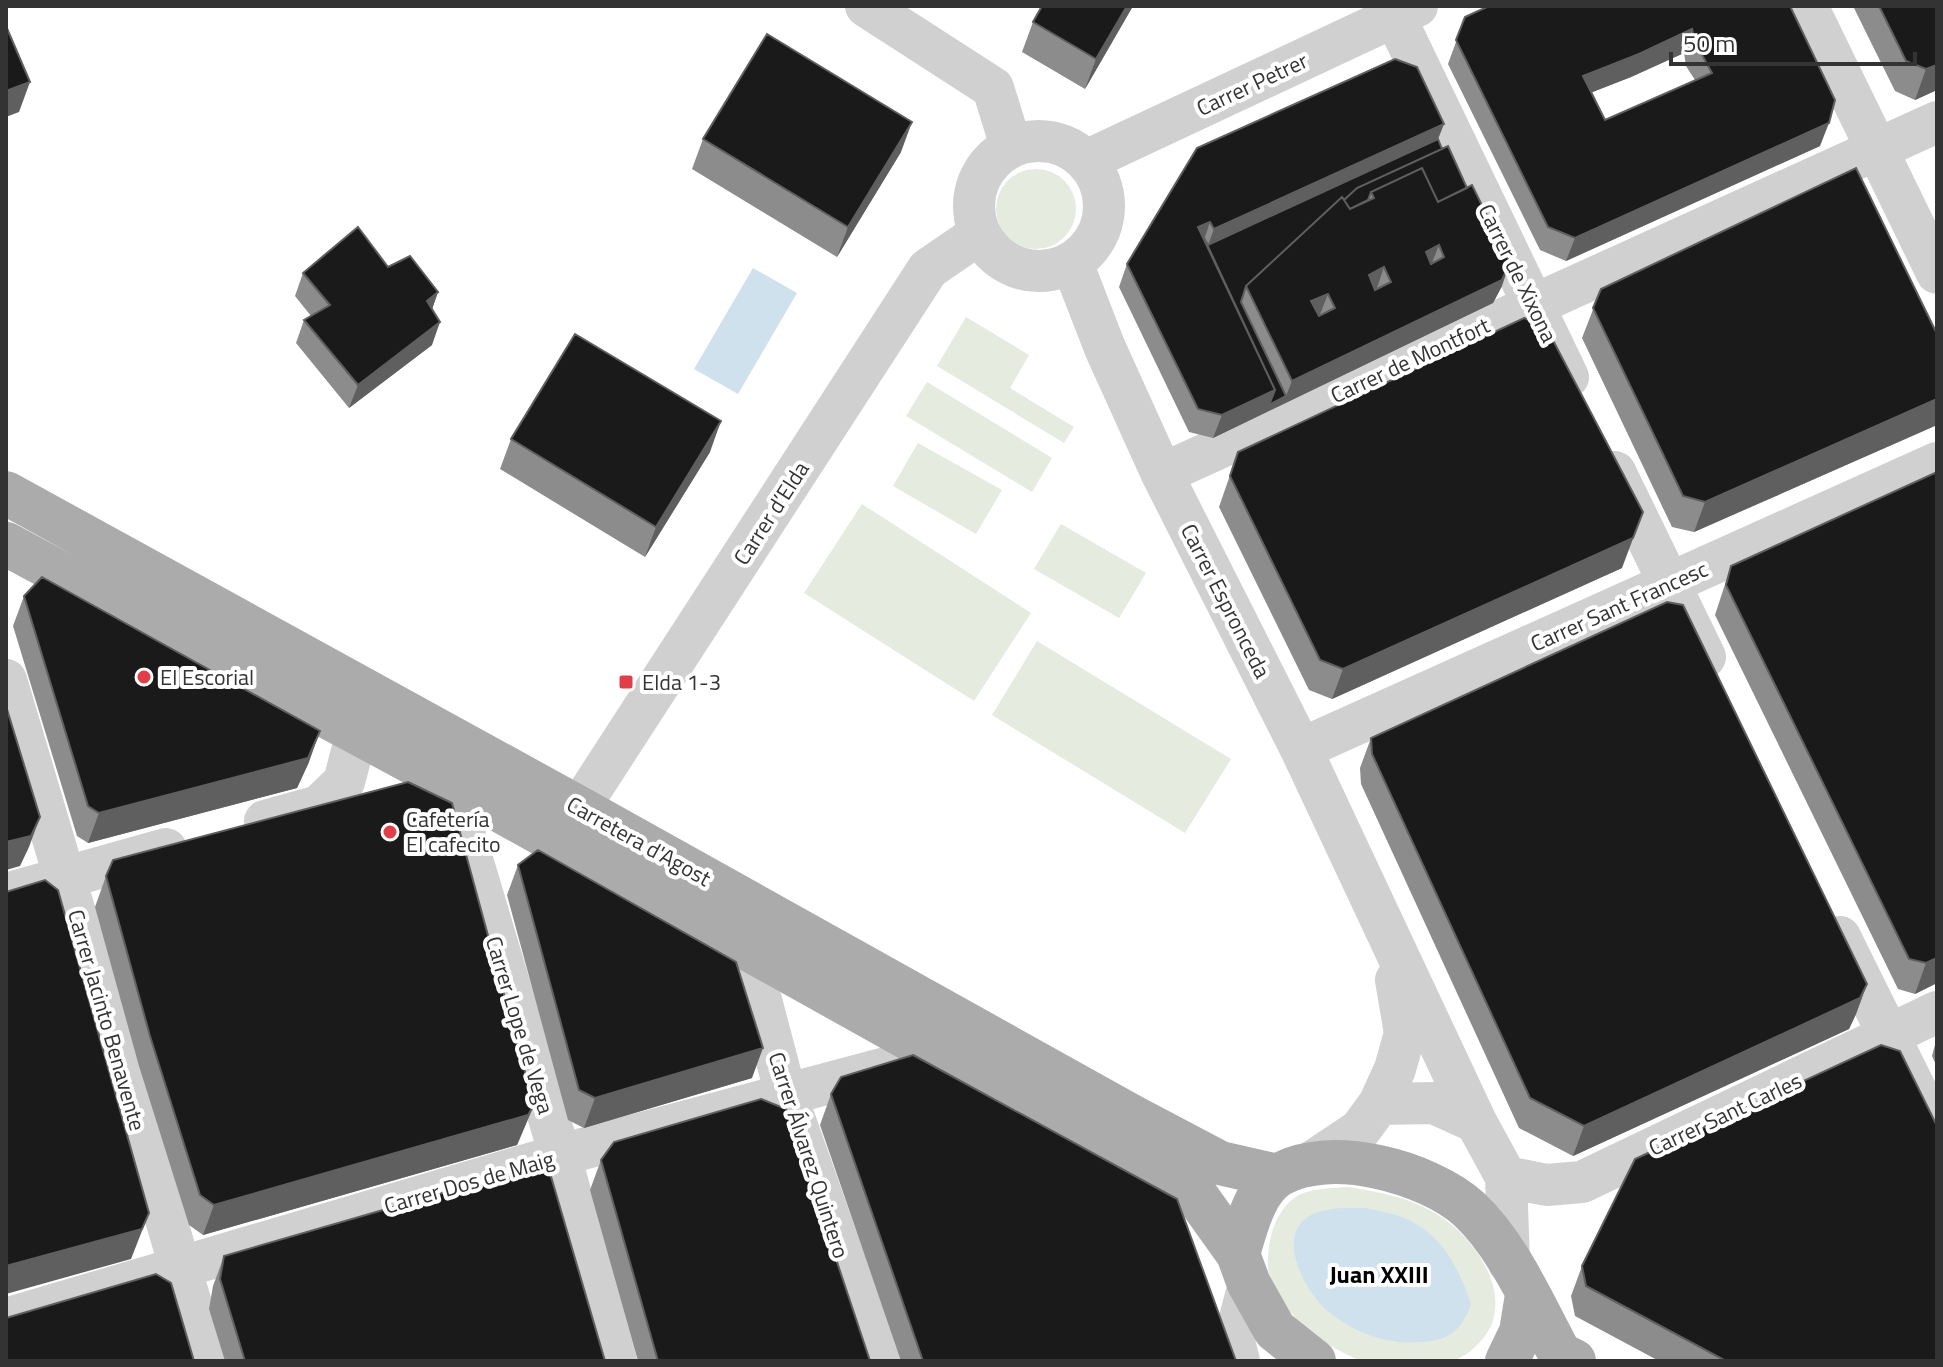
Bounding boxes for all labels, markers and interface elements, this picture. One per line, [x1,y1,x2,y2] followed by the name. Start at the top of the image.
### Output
[1671,16,1915,66] scale bar
[1683,25,1735,61] text: 50 m
[1191,43,1314,125] street label: Carrer Petrer
[1470,198,1566,348] street label: Carrer de Xixona
[1325,308,1496,412] street label: Carrer de Montfort
[725,454,817,572] street label: Carrer d’Elda
[1172,518,1280,684] street label: Carrer Espronceda
[1525,552,1713,660] street label: Carrer Sant Francesc
[160,660,254,694] place label: El Escorial
[642,665,721,699] place label: Elda 1-3
[135,668,153,686] marker: El Escorial
[617,673,635,691] marker: Elda 1-3
[561,787,718,895] street label: Carretera d'Agost
[406,802,501,861] place label: Cafetería El cafecito
[381,823,399,841] marker: Cafetería El cafecito
[59,905,155,1135] street label: Carrer Jacinto Benavente
[477,932,563,1118] street label: Carrer Lope de Vega
[760,1047,858,1263] street label: Carrer Álvarez Quintero
[1643,1064,1807,1164] street label: Carrer Sant Carles
[380,1141,558,1223] street label: Carrer Dos de Maig
[1329,1256,1429,1292] district label: Juan XXIII

